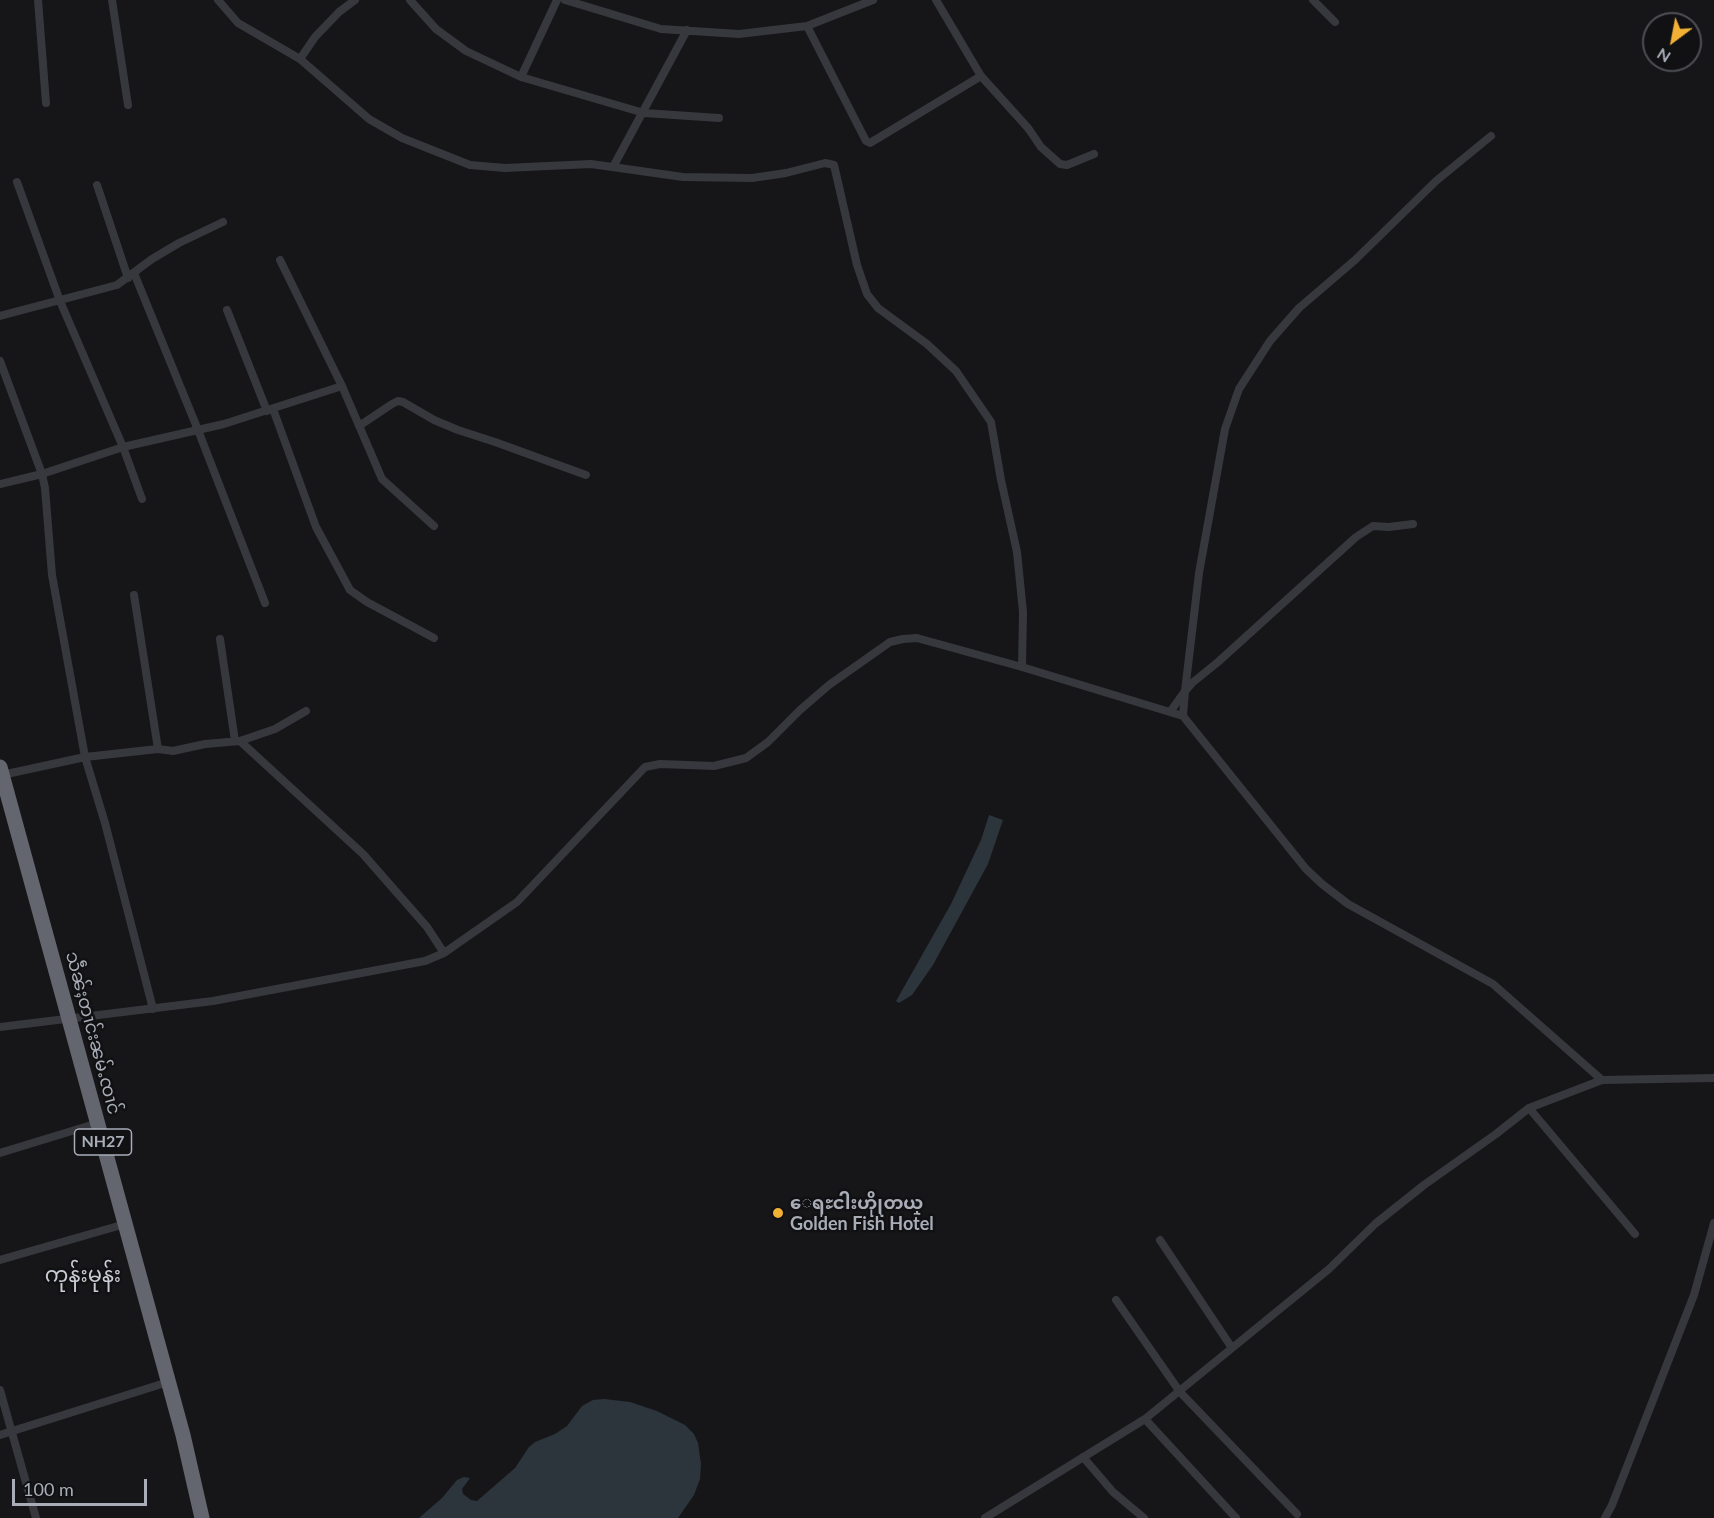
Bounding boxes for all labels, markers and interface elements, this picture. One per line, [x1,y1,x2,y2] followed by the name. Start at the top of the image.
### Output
[1642,12,1702,72] north arrow
[1653,45,1674,67] text: N
[61,949,125,1117] street label: သဵၼ်ႈတၢင်းၼမ်ႉၸၢင်
[74,1129,132,1155] road number: NH27
[790,1192,934,1234] place label: ေရႊငါးဟိုုတယ္ Golden Fish Hotel
[771,1206,785,1220] marker: ေရႊငါးဟိုုတယ္ Golden Fish Hotel
[45,1262,121,1288] district label: ကုန်းမုန်း
[15,1467,150,1505] scale bar
[23,1478,74,1500] text: 100 m

